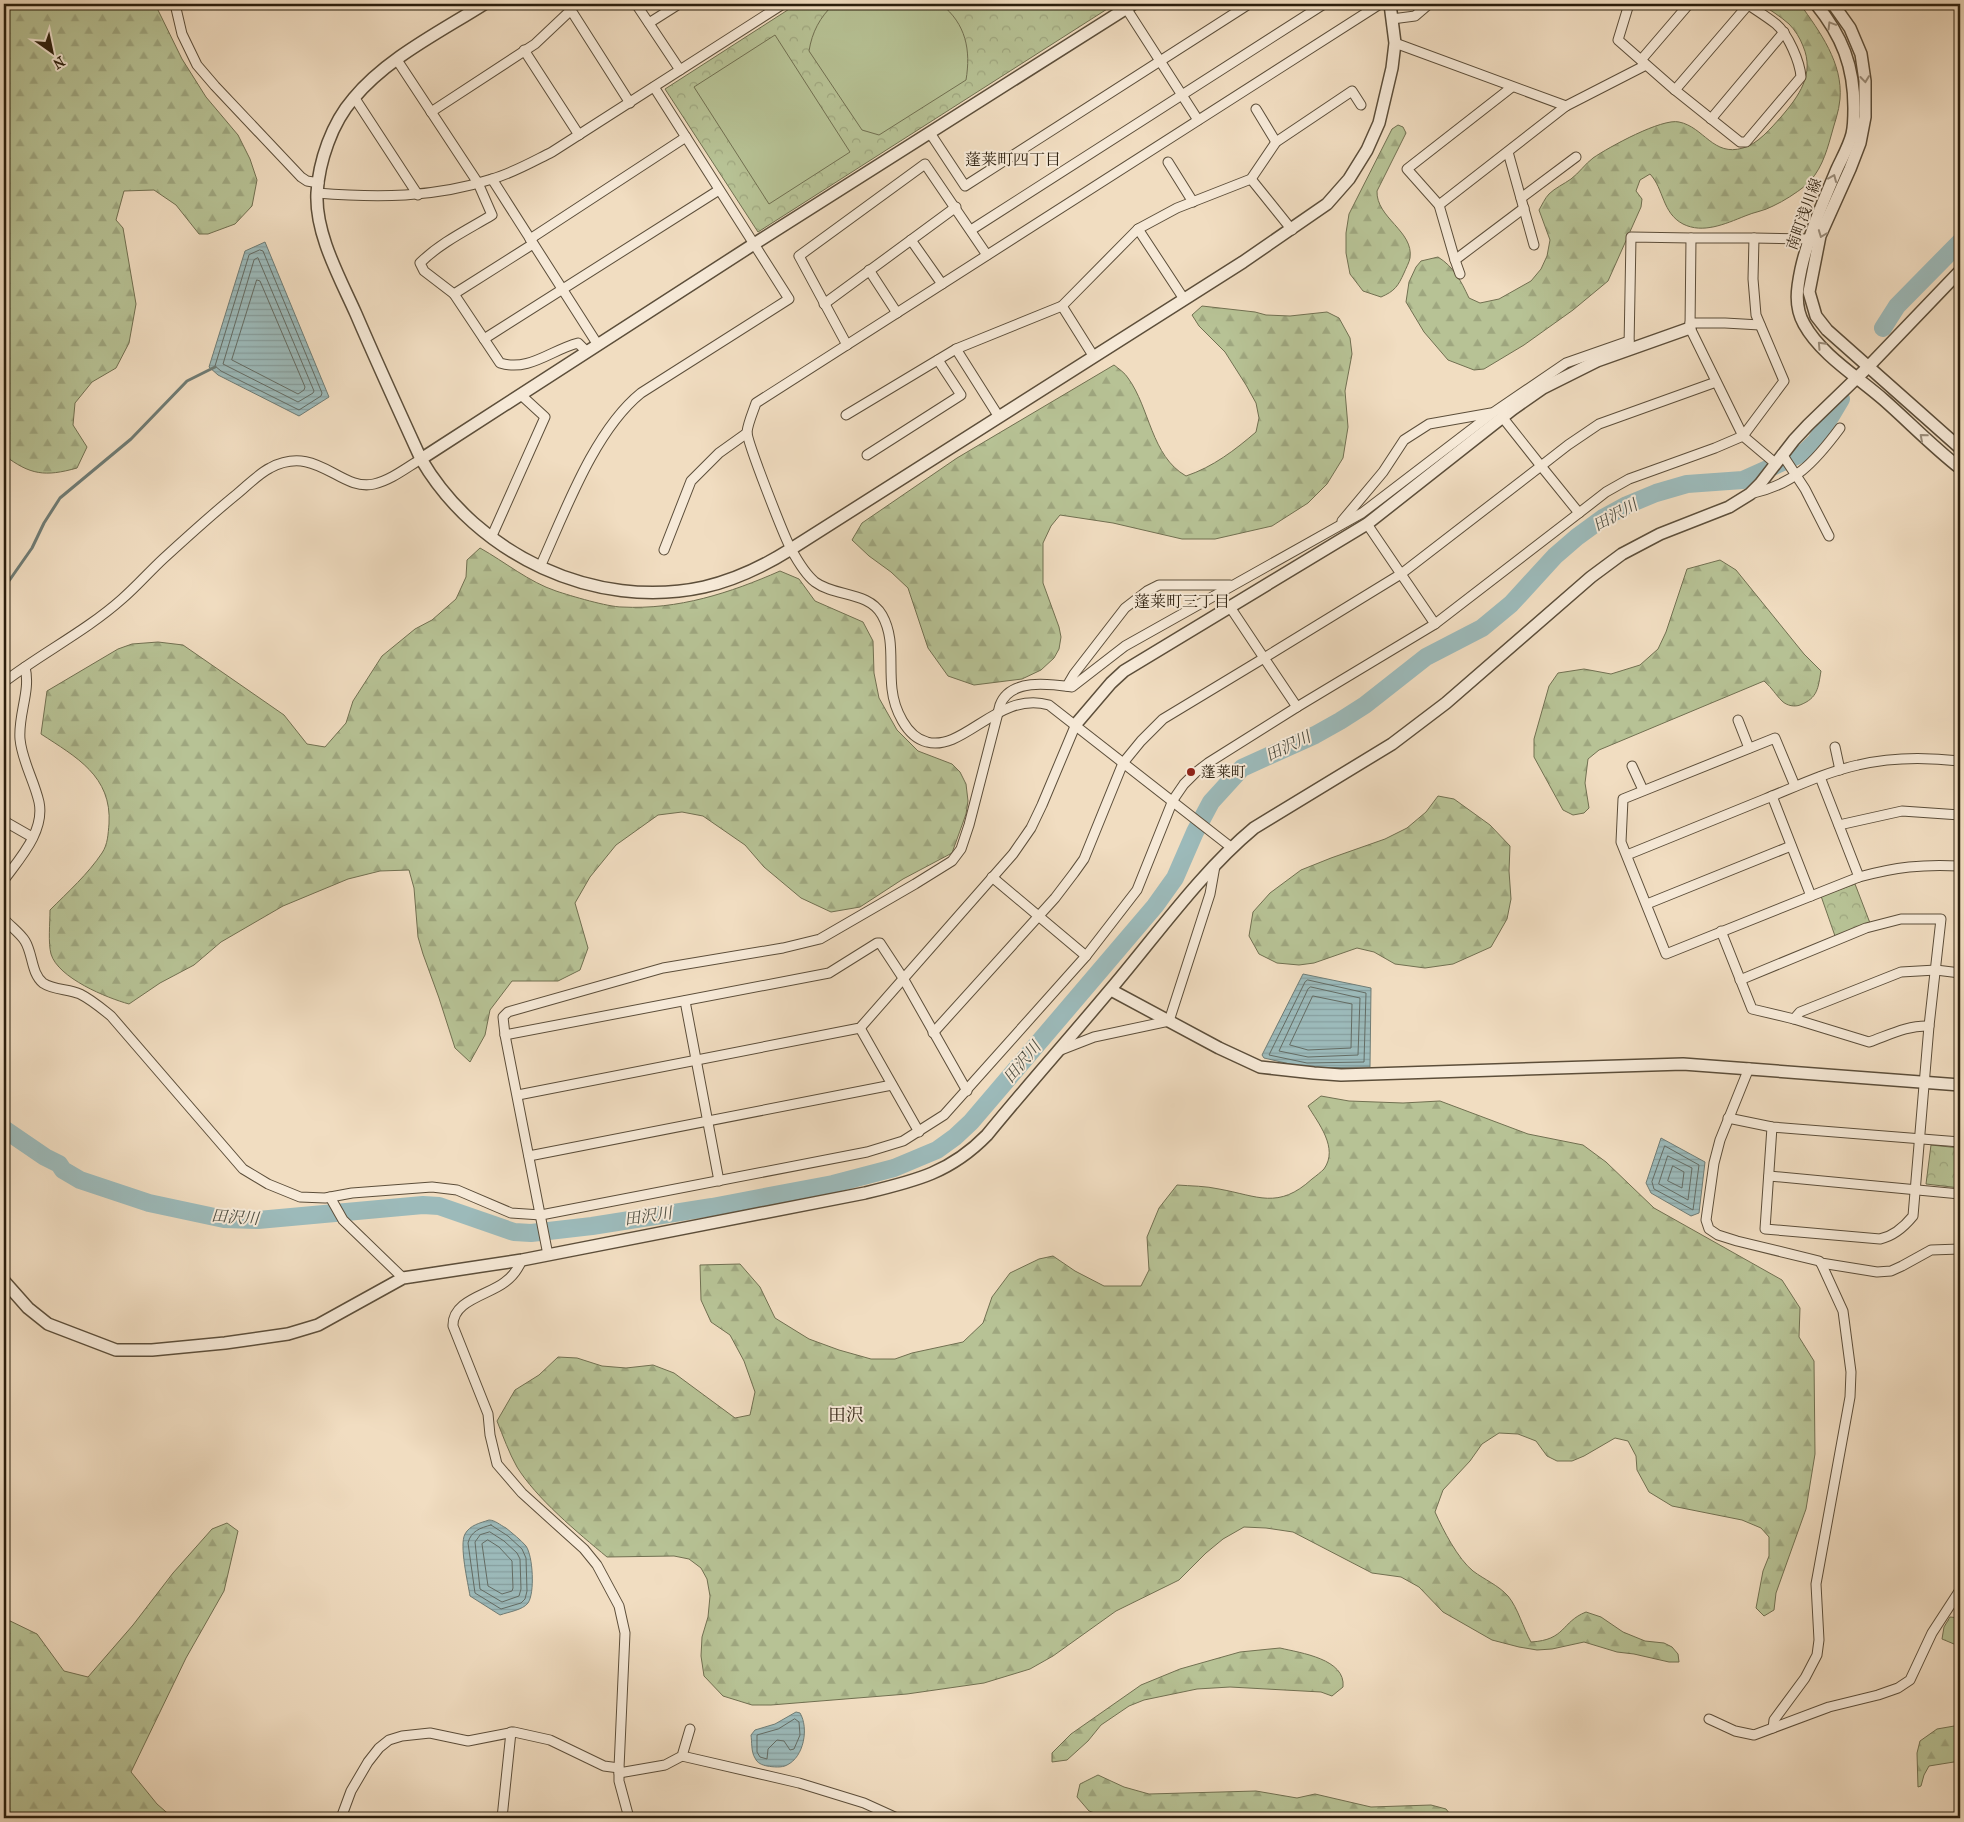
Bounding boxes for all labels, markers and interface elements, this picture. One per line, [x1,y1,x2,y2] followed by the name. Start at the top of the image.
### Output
[1828,21,1838,30] one-way arrow
[28,28,78,78] north arrow
[49,52,68,73] text: N
[1859,76,1870,84] one-way arrow
[965,150,1061,169] district label: 蓬莱町四丁目
[1828,175,1838,183] one-way arrow
[1783,176,1825,252] street label: 南町浅川線
[1818,229,1828,238] one-way arrow
[1818,341,1827,350] one-way arrow
[1919,433,1928,442] one-way arrow
[1589,494,1642,535] water label: 田沢川
[1134,592,1230,611] district label: 蓬莱町三丁目
[1262,726,1316,765] water label: 田沢川
[1201,763,1246,781] place label: 蓬莱町
[1185,766,1197,778] marker: 蓬莱町
[999,1036,1046,1086] water label: 田沢川
[623,1203,675,1229] water label: 田沢川
[210,1206,262,1228] water label: 田沢川
[828,1405,864,1426] district label: 田沢

